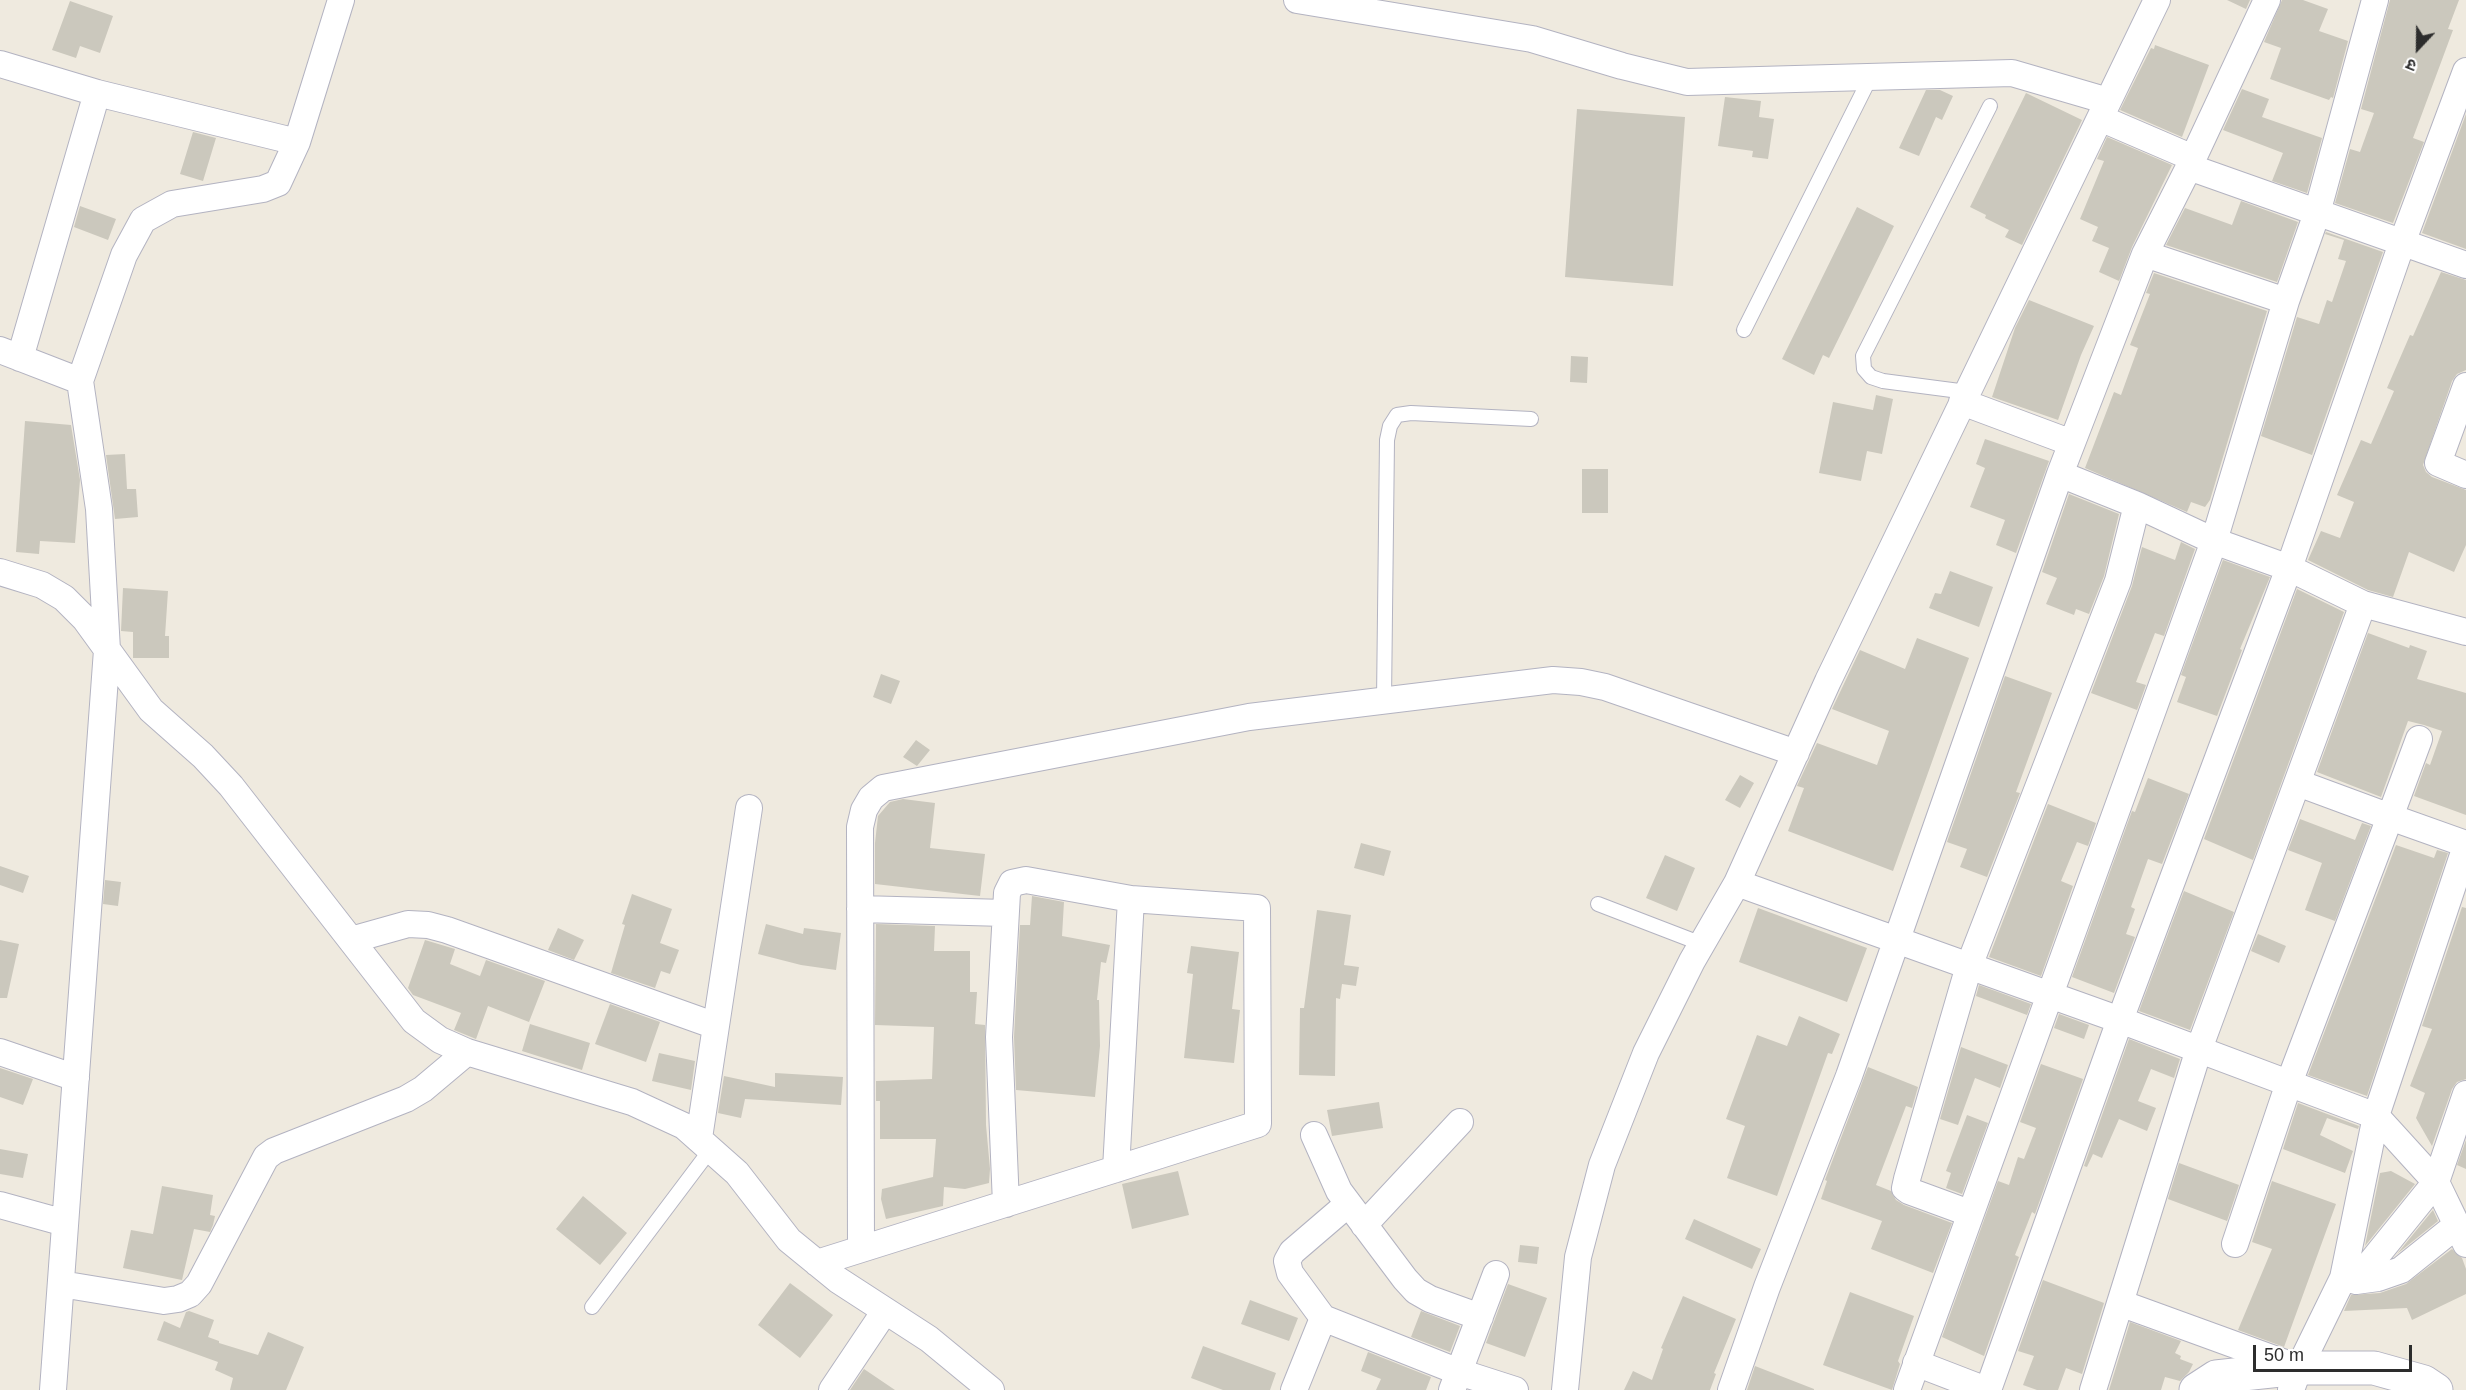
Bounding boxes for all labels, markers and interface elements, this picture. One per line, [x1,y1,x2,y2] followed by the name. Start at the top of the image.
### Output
[2388,18,2448,78] north arrow
[2404,56,2419,75] text: उ
[2256,1333,2415,1371] scale bar
[2264,1345,2304,1365] text: 50 m

